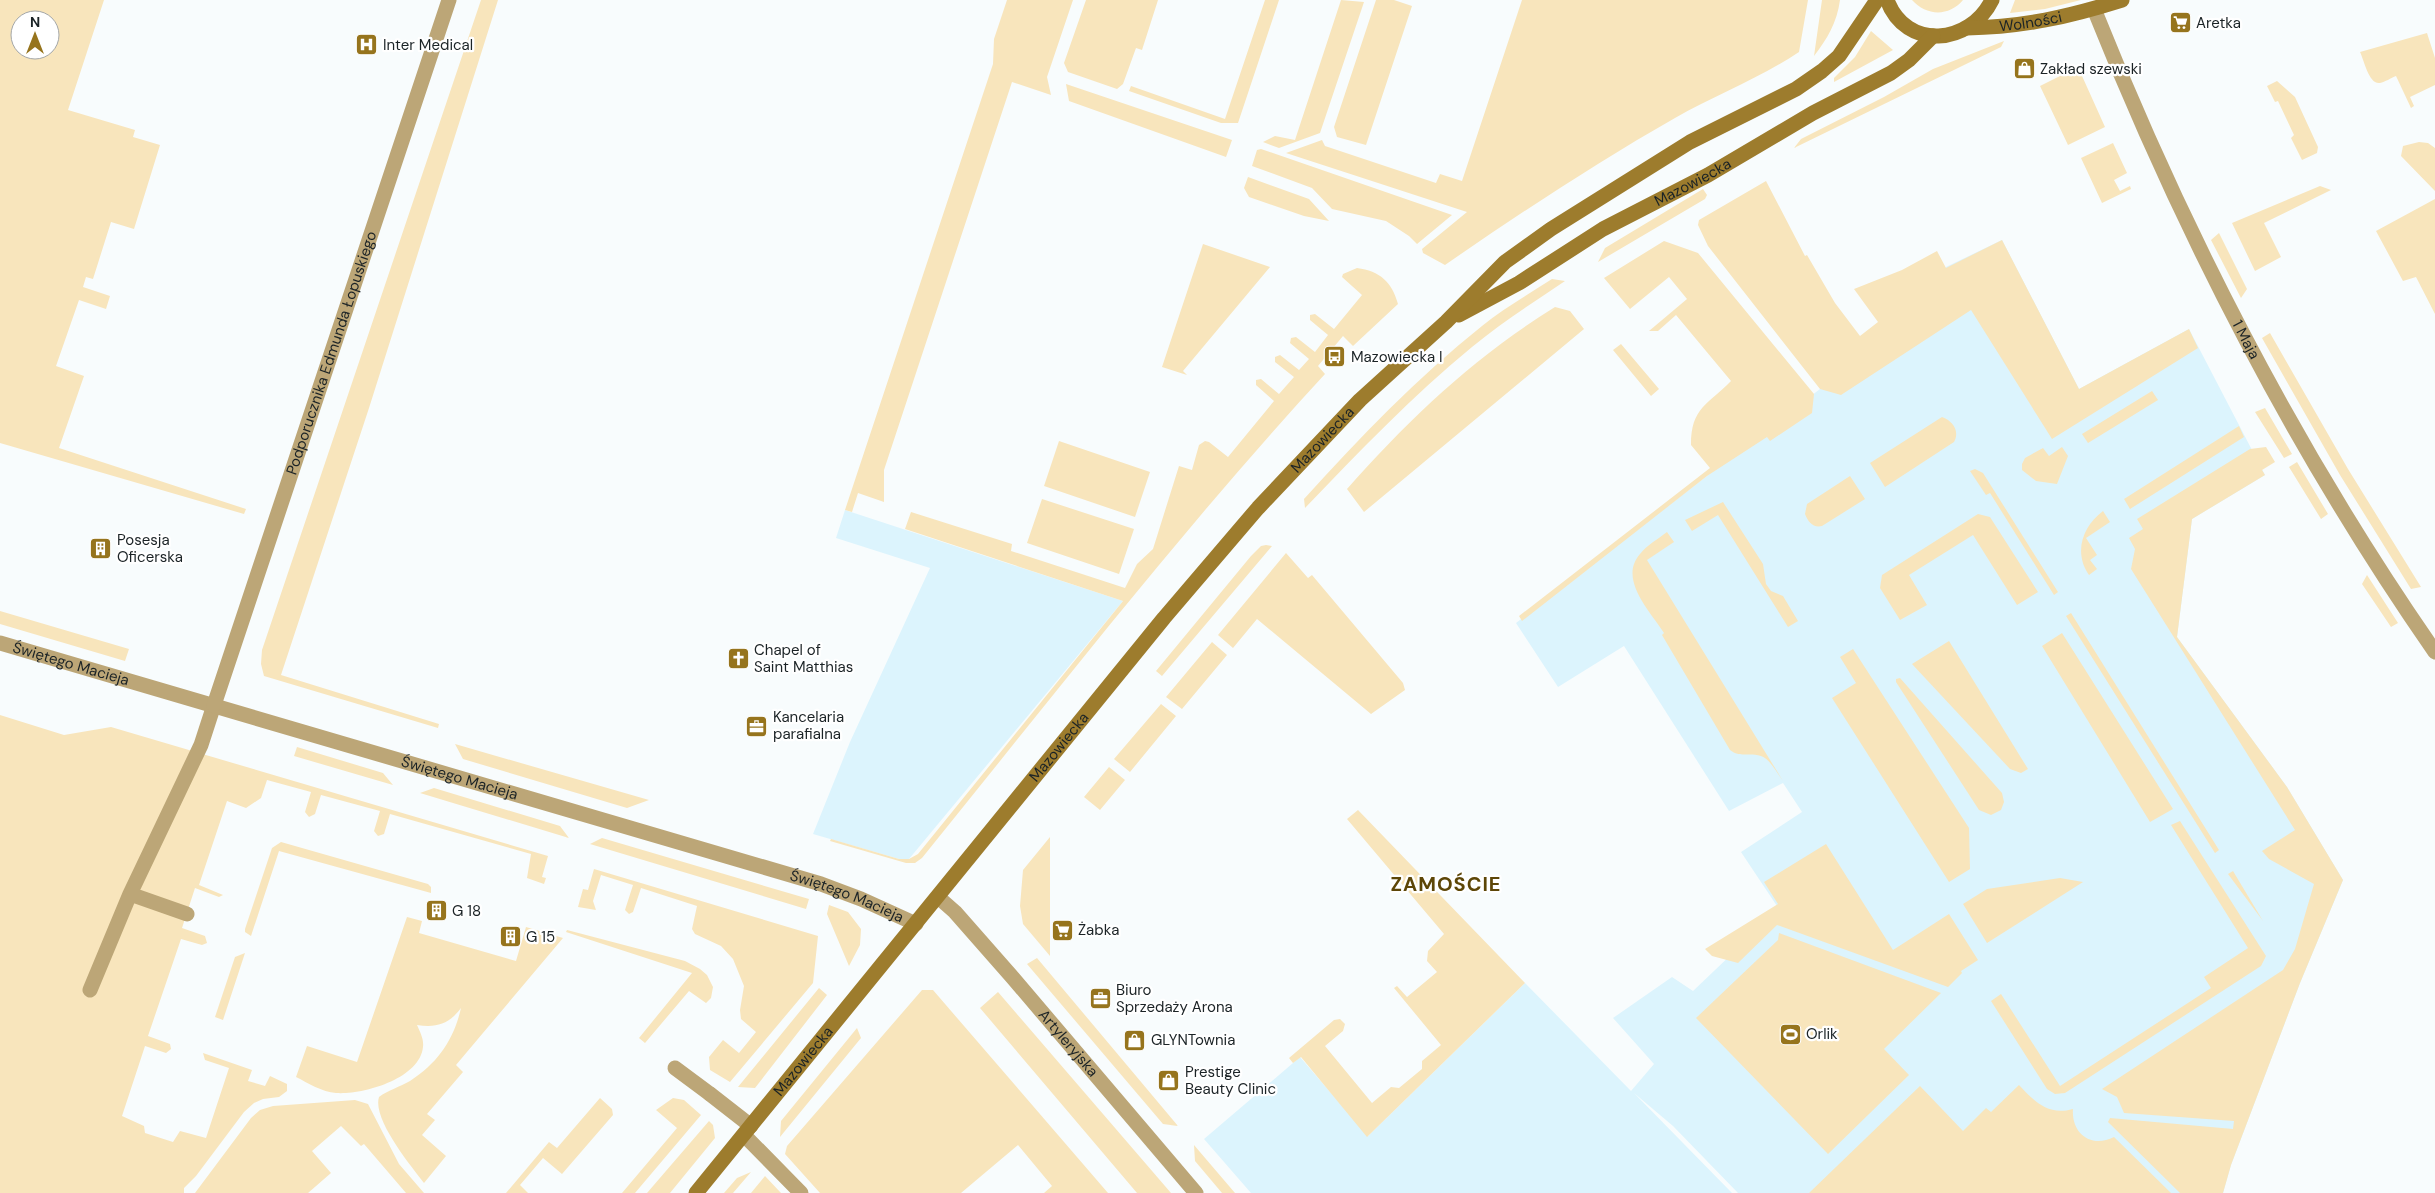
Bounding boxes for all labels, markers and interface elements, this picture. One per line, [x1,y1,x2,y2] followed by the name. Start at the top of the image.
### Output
[1998,7,2064,36] street label: Wolności
[10,10,60,60] north arrow
[2168,11,2192,35] supermarket icon: Aretka
[30,13,40,31] text: N
[2196,13,2241,33] place label: Aretka
[355,33,379,57] hospital icon: Inter Medical
[383,35,473,55] place label: Inter Medical
[2012,57,2036,81] shop icon: Zakład szewski
[2040,59,2142,79] place label: Zakład szewski
[1651,154,1735,211] street label: Mazowiecka
[281,229,381,477] street label: Podporucznika Edmunda Łopuskiego
[2228,317,2264,363] street label: 1 Maja
[1323,345,1347,369] bus stop icon: Mazowiecka I
[1351,347,1443,367] place label: Mazowiecka I
[1286,402,1359,477] street label: Mazowiecka
[117,530,183,567] place label: Posesja Oficerska
[89,537,113,561] building icon: Posesja Oficerska
[10,637,132,690] street label: Świętego Macieja
[754,640,853,677] place label: Chapel of Saint Matthias
[726,647,750,671] church icon: Chapel of Saint Matthias
[773,707,844,744] place label: Kancelaria parafialna
[1025,708,1093,786] street label: Mazowiecka
[745,714,769,738] office icon: Kancelaria parafialna
[399,751,520,804] street label: Świętego Macieja
[788,865,907,927] street label: Świętego Macieja
[1390,871,1502,897] district label: ZAMOŚCIE
[424,899,448,923] building icon: G 18
[452,901,481,921] place label: G 18
[1050,918,1074,942] supermarket icon: Żabka
[1078,920,1119,940] place label: Żabka
[498,925,522,949] building icon: G 15
[526,927,555,947] place label: G 15
[1116,980,1233,1017] place label: Biuro Sprzedaży Arona
[1088,987,1112,1011] office icon: Biuro Sprzedaży Arona
[1034,1005,1103,1081] street label: Artyleryjska
[769,1022,838,1100] street label: Mazowiecka
[1778,1022,1802,1046] sports icon: Orlik
[1806,1024,1838,1044] place label: Orlik
[1123,1028,1147,1052] shop icon: GLYNTownia
[1151,1030,1235,1050] place label: GLYNTownia
[1185,1062,1276,1099] place label: Prestige Beauty Clinic
[1157,1069,1181,1093] shop icon: Prestige Beauty Clinic

